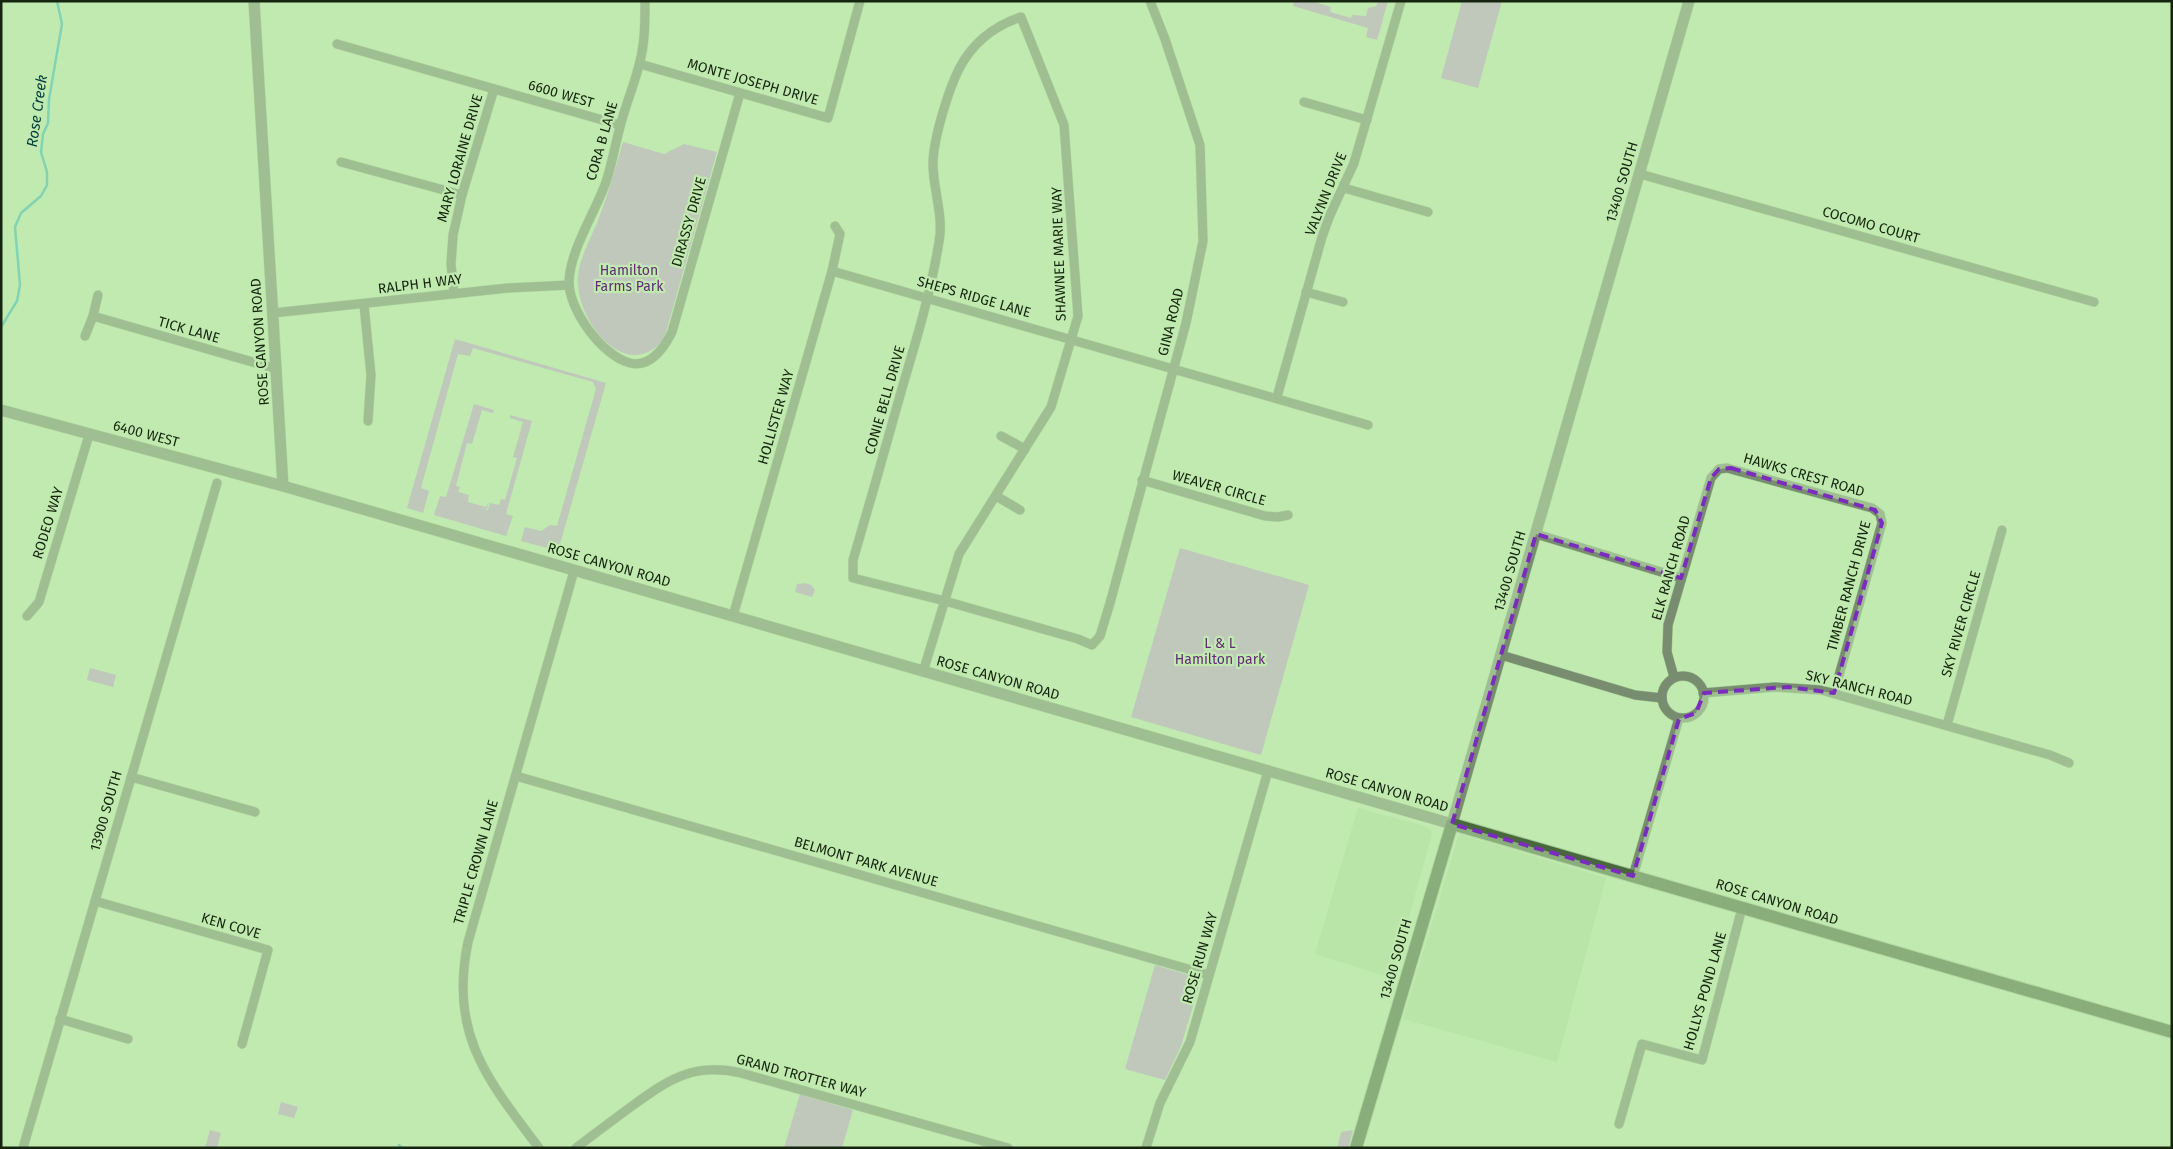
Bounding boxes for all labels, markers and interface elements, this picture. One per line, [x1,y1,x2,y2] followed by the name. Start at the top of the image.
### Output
[685,55,821,109] street label: MONTE JOSEPH DRIVE
[23,74,51,148] water label: Rose Creek
[526,76,597,112] street label: 6600 WEST
[434,92,486,224] street label: MARY LORAINE DRIVE
[583,99,621,183] street label: CORA B LANE
[1602,140,1642,224] street label: 13400 SOUTH
[1301,150,1351,238] street label: VALYNN DRIVE
[668,175,710,269] street label: DIRASSY DRIVE
[1048,186,1070,321] street label: SHAWNEE MARIE WAY
[1820,203,1922,247] street label: COCOMO COURT
[595,262,664,295] park label: Hamilton Farms Park
[377,270,463,298] street label: RALPH H WAY
[915,273,1033,321] street label: SHEPS RIDGE LANE
[247,278,273,406] street label: ROSE CANYON ROAD
[1154,286,1188,358] street label: GINA ROAD
[156,313,222,347] street label: TICK LANE
[861,343,909,457] street label: CONIE BELL DRIVE
[754,367,798,467] street label: HOLLISTER WAY
[111,417,182,451] street label: 6400 WEST
[1741,450,1867,500] street label: HAWKS CREST ROAD
[1170,466,1268,510] street label: WEAVER CIRCLE
[29,485,67,561] street label: RODEO WAY
[1648,514,1694,622] street label: ELK RANCH ROAD
[1823,519,1875,653] street label: TIMBER RANCH DRIVE
[1490,529,1530,613] street label: 13400 SOUTH
[545,539,673,591] street label: ROSE CANYON ROAD
[1938,569,1984,679] street label: SKY RIVER CIRCLE
[1175,635,1266,668] park label: L & L Hamilton park
[934,652,1062,704] street label: ROSE CANYON ROAD
[1804,667,1914,709] street label: SKY RANCH ROAD
[1323,764,1451,816] street label: ROSE CANYON ROAD
[86,769,126,853] street label: 13900 SOUTH
[450,798,502,926] street label: TRIPLE CROWN LANE
[792,833,940,891] street label: BELMONT PARK AVENUE
[1714,875,1840,929] street label: ROSE CANYON ROAD
[199,909,263,943] street label: KEN COVE
[1179,910,1221,1006] street label: ROSE RUN WAY
[1376,917,1416,1001] street label: 13400 SOUTH
[1680,930,1730,1052] street label: HOLLYS POND LANE
[734,1051,868,1102] street label: GRAND TROTTER WAY

